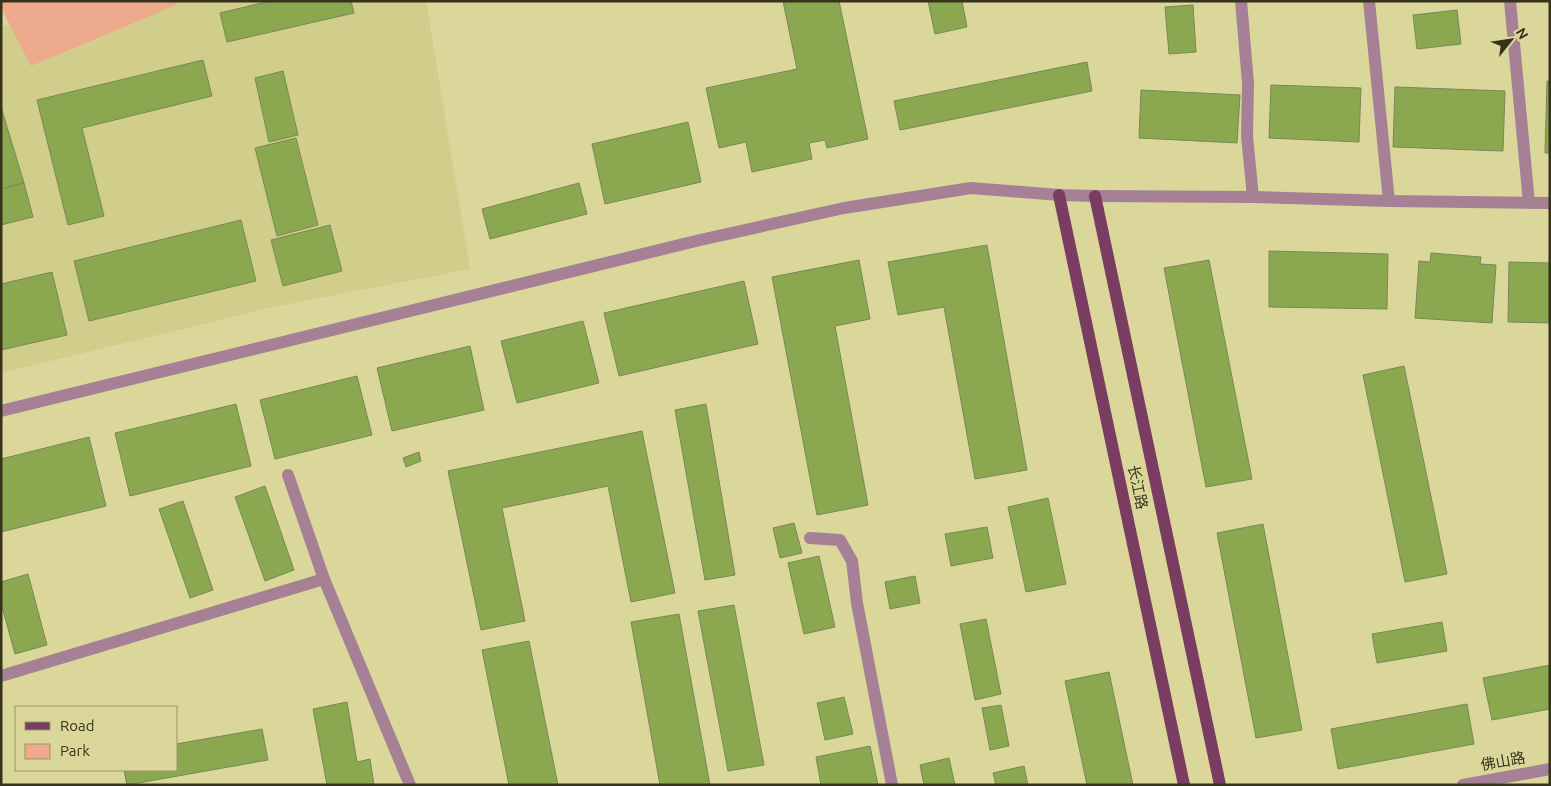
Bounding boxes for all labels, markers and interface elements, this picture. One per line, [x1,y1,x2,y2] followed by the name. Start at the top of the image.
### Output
[1486,15,1536,65] north arrow
[1513,25,1532,42] text: N
[1125,463,1151,511] street label: 长江路
[15,706,178,771] legend
[60,717,95,734] text: Road
[60,742,90,759] text: Park
[1479,749,1527,773] street label: 佛山路

